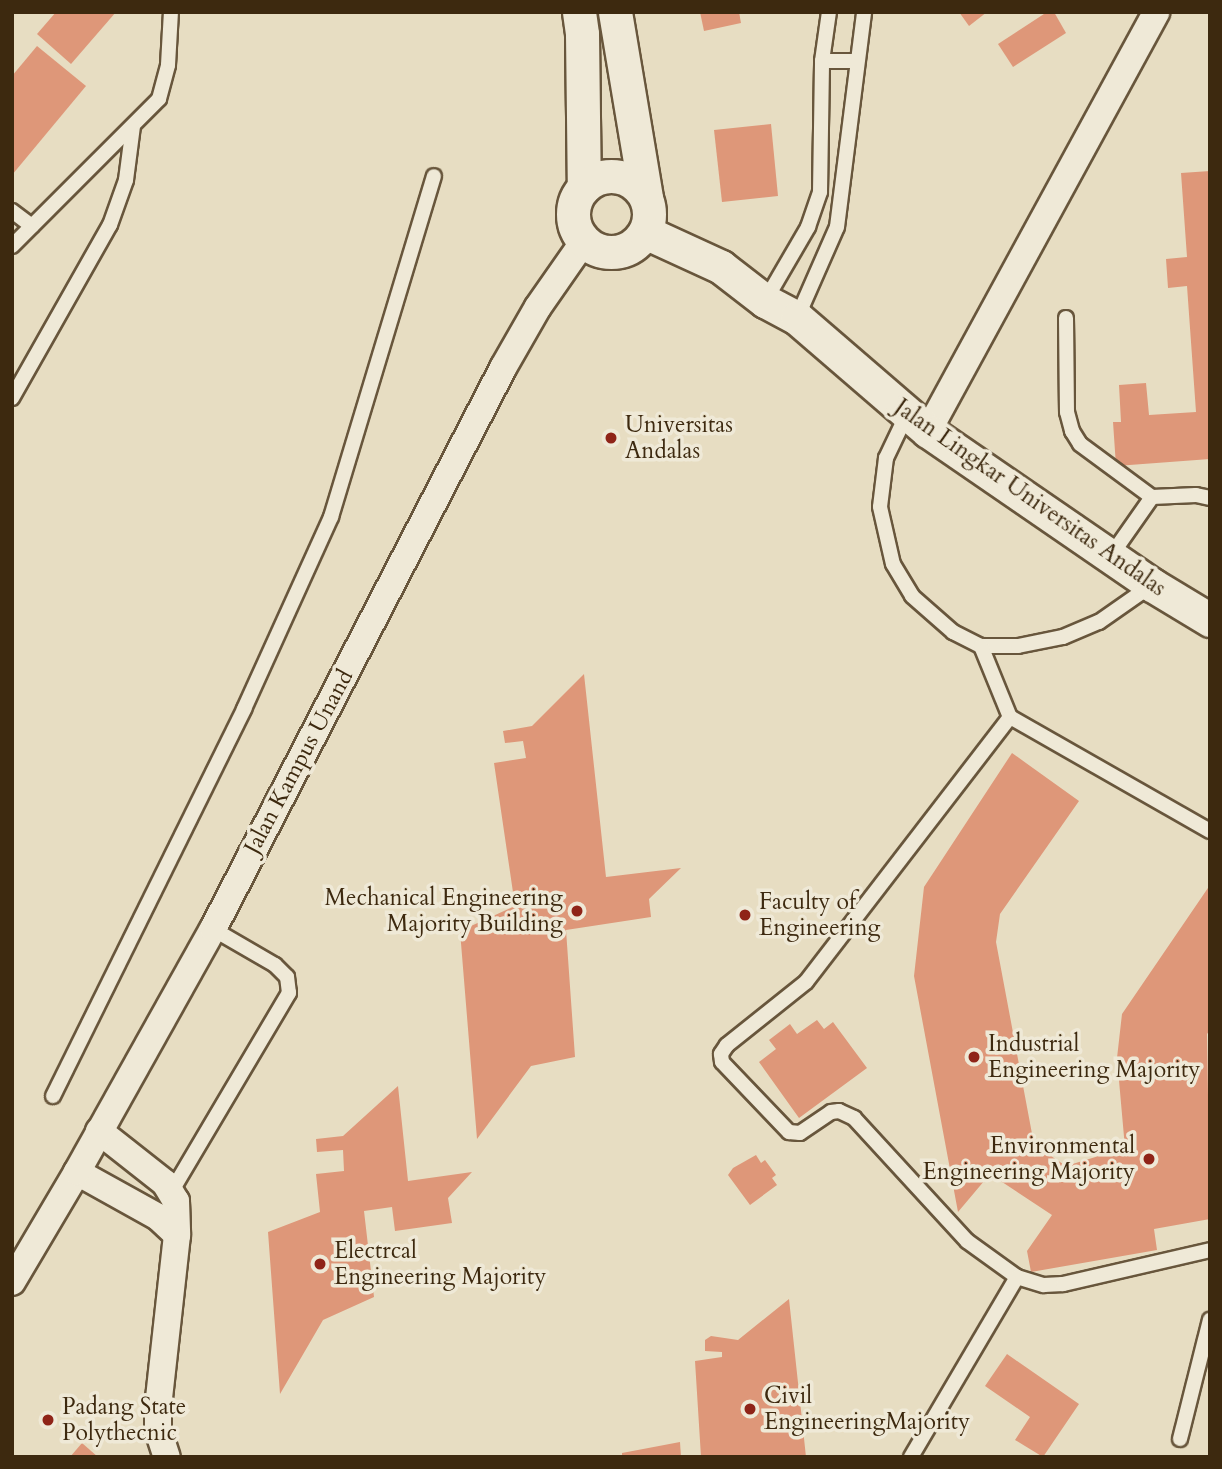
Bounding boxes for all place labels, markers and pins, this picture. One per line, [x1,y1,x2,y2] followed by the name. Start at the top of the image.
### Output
[625,411,733,465] place label: Universitas Andalas
[603,430,619,446] marker: Universitas Andalas
[324,884,563,938] place label: Mechanical Engineering Majority Building
[759,888,880,942] place label: Faculty of Engineering
[569,903,585,919] marker: Mechanical Engineering Majority Building
[737,907,753,923] marker: Faculty of Engineering
[988,1030,1200,1084] place label: Industrial Engineering Majority
[966,1049,982,1065] marker: Industrial Engineering Majority
[923,1132,1135,1186] place label: Environmental Engineering Majority
[1141,1151,1157,1167] marker: Environmental Engineering Majority
[334,1237,546,1291] place label: Electrcal Engineering Majority
[312,1256,328,1272] marker: Electrcal Engineering Majority
[764,1382,970,1436] place label: Civil EngineeringMajority
[62,1393,186,1447] place label: Padang State Polythecnic
[742,1401,758,1417] marker: Civil EngineeringMajority
[40,1412,56,1428] marker: Padang State Polythecnic

